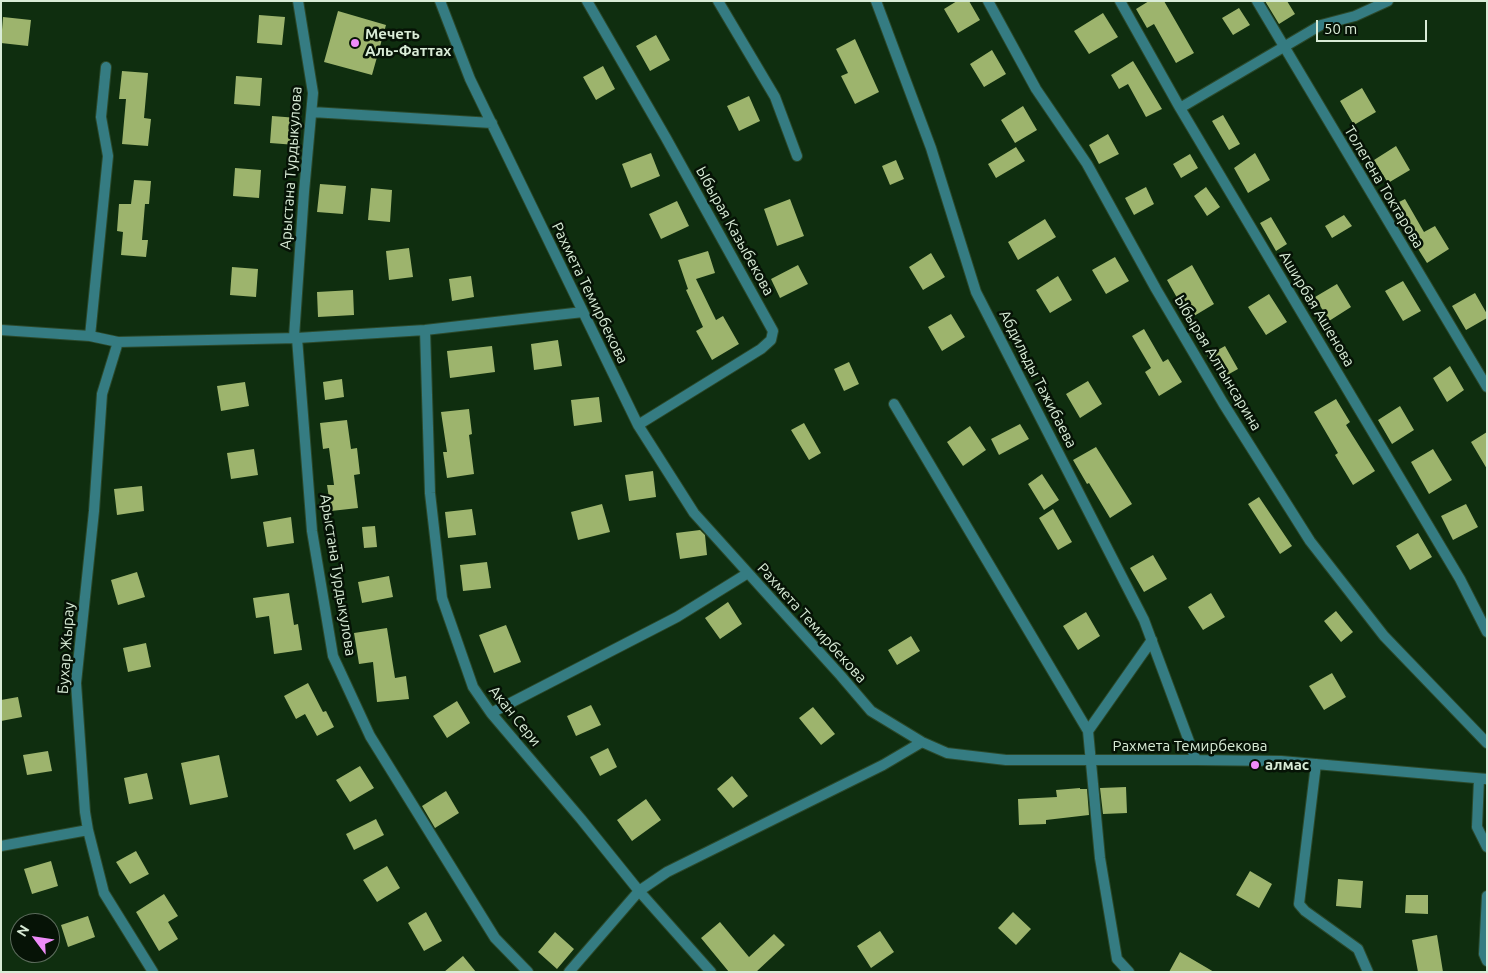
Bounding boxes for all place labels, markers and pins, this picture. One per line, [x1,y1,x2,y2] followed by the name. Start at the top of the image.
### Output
[365,25,451,60] place label: Мечеть Аль-Фаттах
[349,37,361,49] marker: Мечеть Аль-Фаттах
[1265,756,1309,774] place label: алмас
[1249,759,1261,771] marker: алмас

